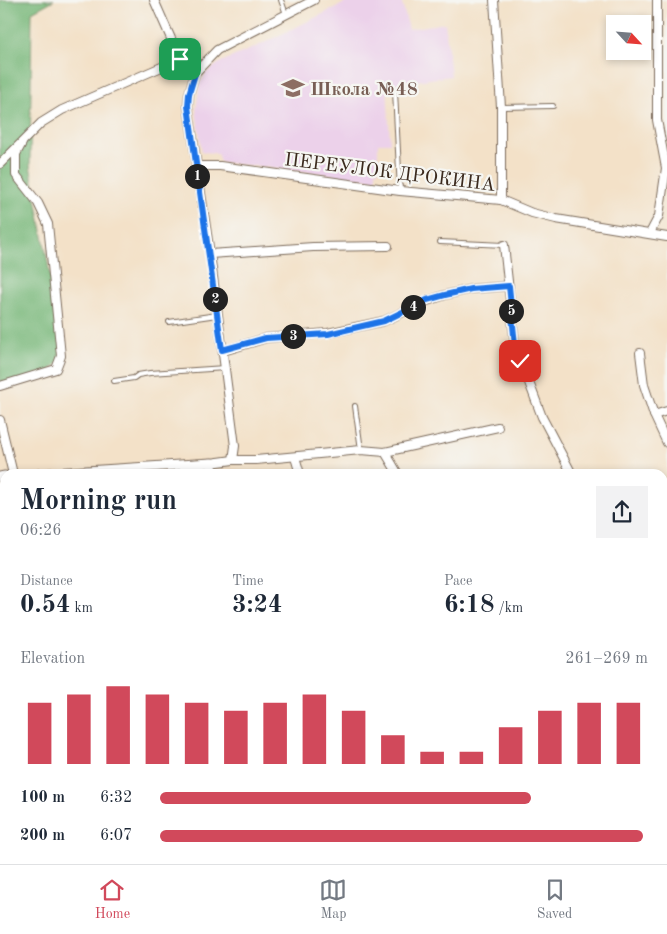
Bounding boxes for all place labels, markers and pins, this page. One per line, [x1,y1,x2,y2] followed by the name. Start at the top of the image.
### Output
[159,38,201,80] pin
[280,75,306,101] school or university icon: Школа №48
[310,81,418,100] place label: Школа №48
[184,164,210,188] pin: 1
[202,286,228,312] pin: 2
[400,294,426,320] pin: 4
[498,298,524,324] pin: 5
[280,324,306,348] pin: 3
[499,340,541,382] pin

